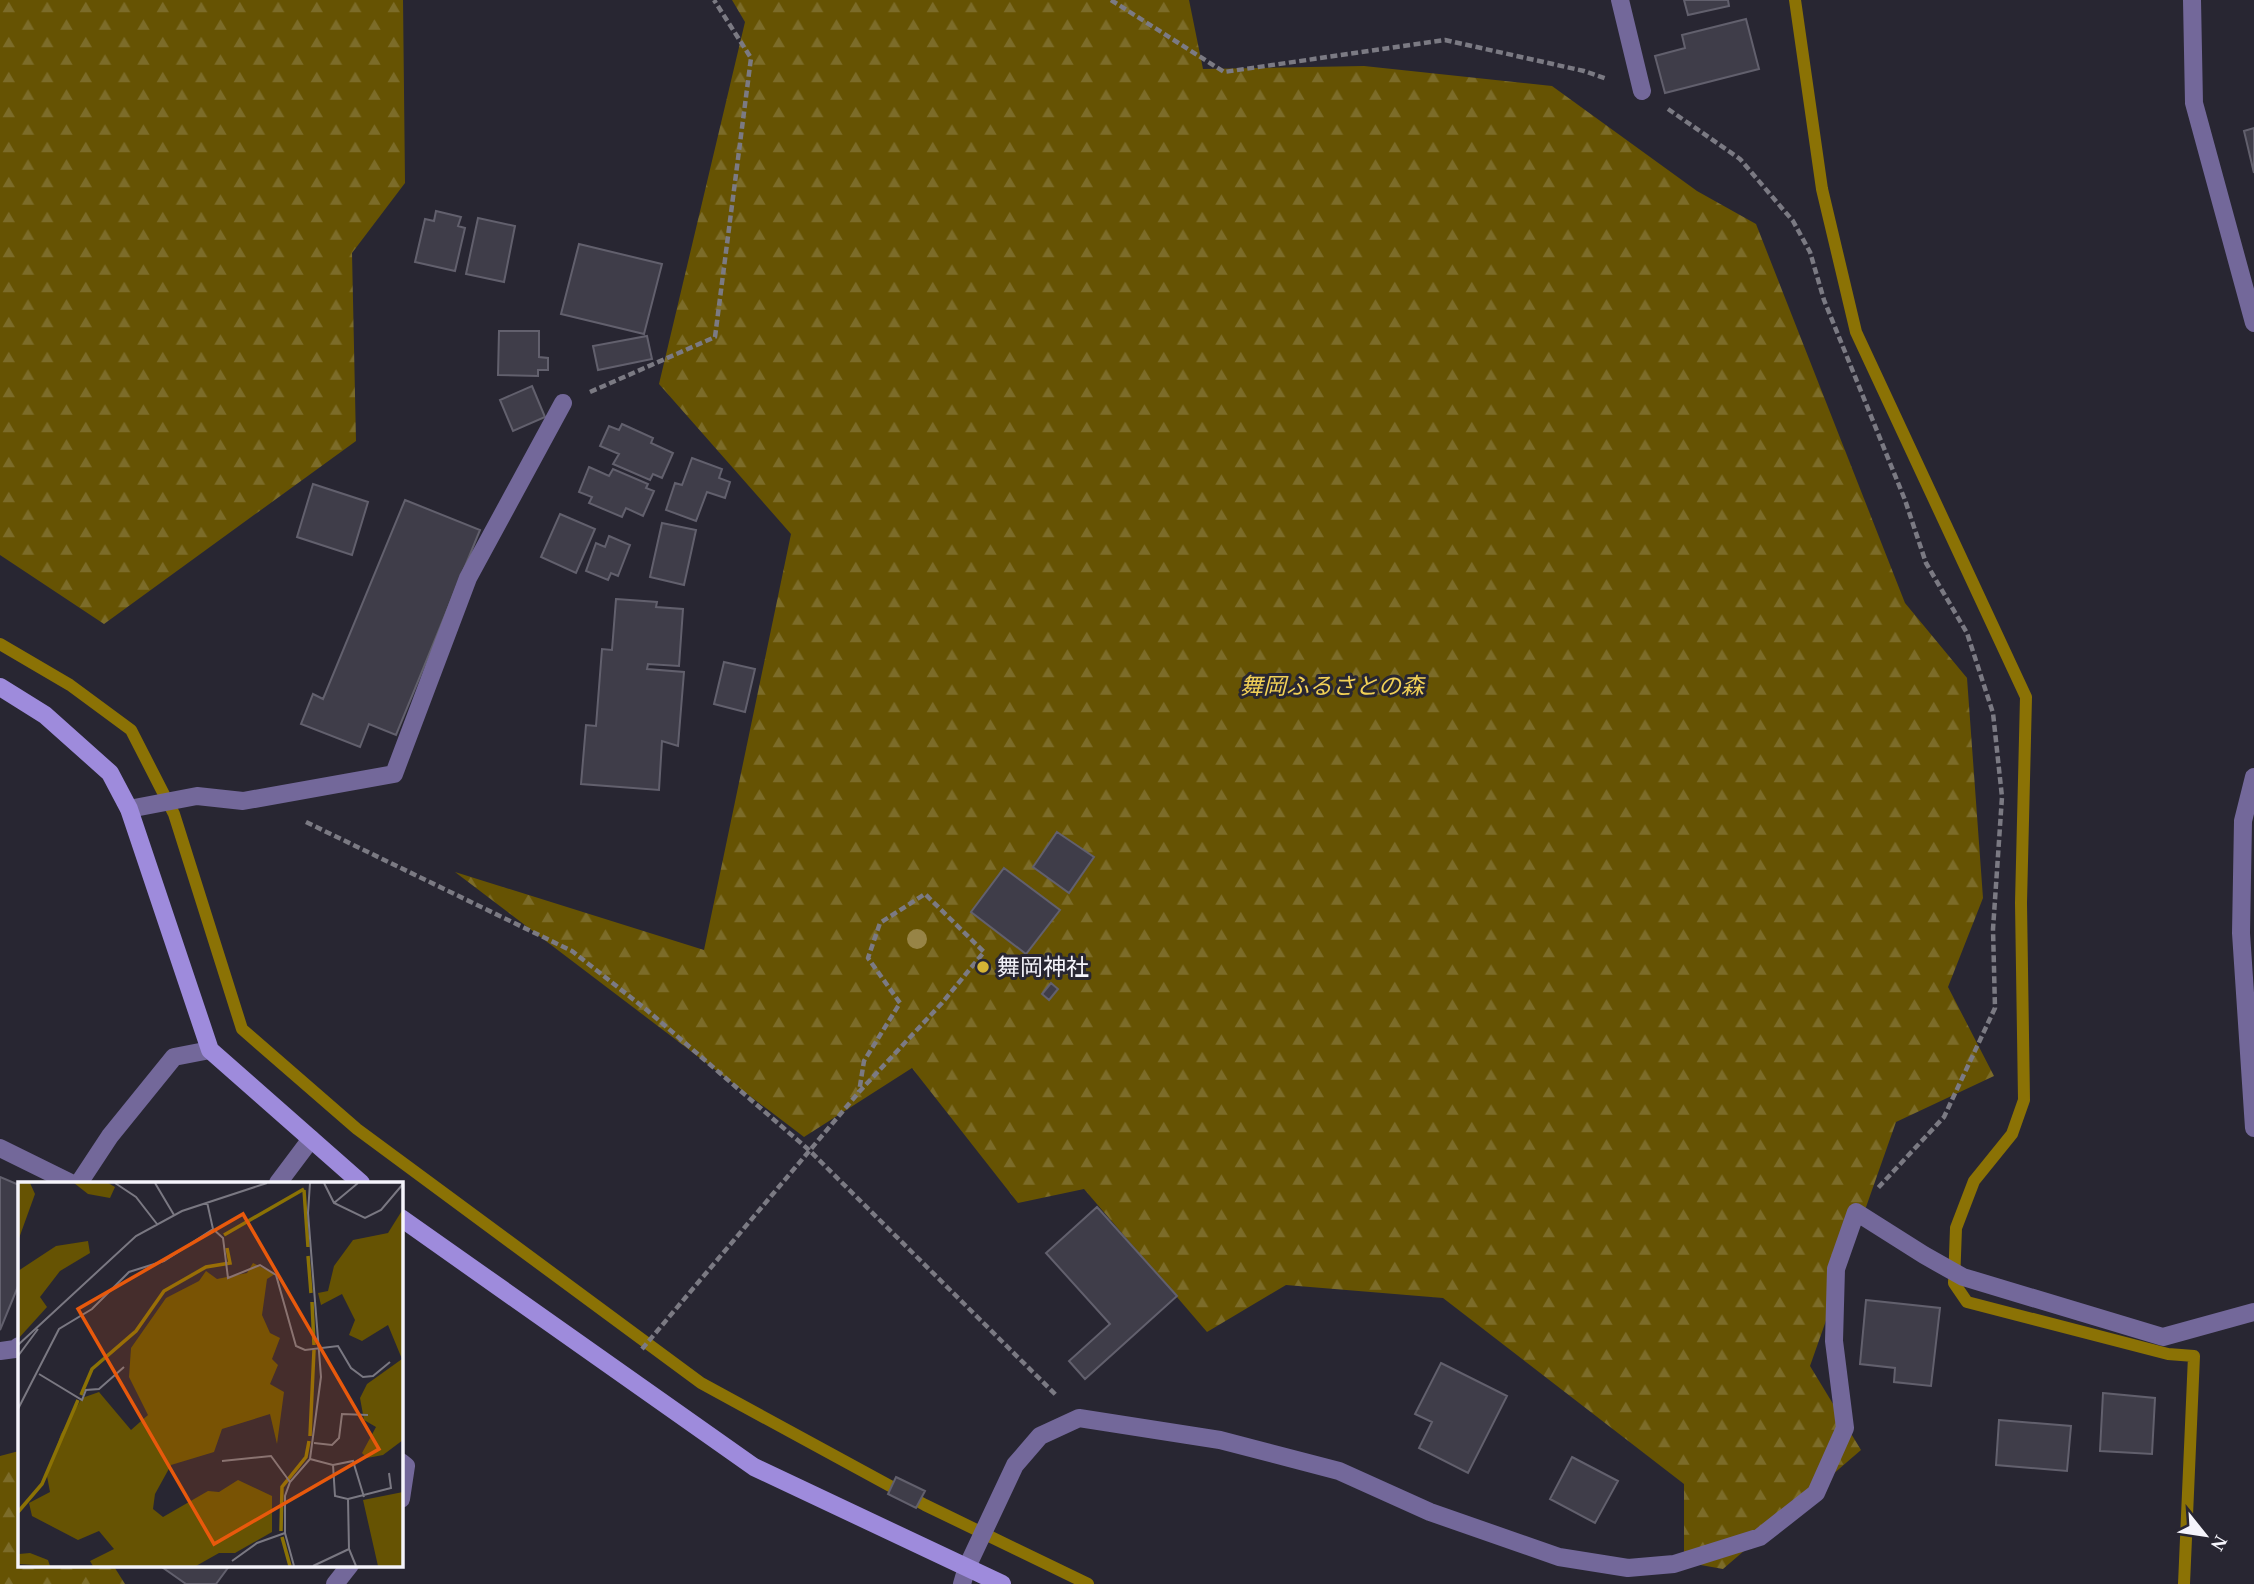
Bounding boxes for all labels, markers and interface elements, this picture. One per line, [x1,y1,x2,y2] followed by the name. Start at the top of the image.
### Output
[1240,674,1426,699] park label: 舞岡ふるさとの森
[997,955,1089,980] place label: 舞岡神社
[975,959,991,975] marker: 舞岡神社
[18,1182,402,1566] inset map
[2170,1500,2240,1570] north arrow
[2207,1532,2232,1555] text: N

